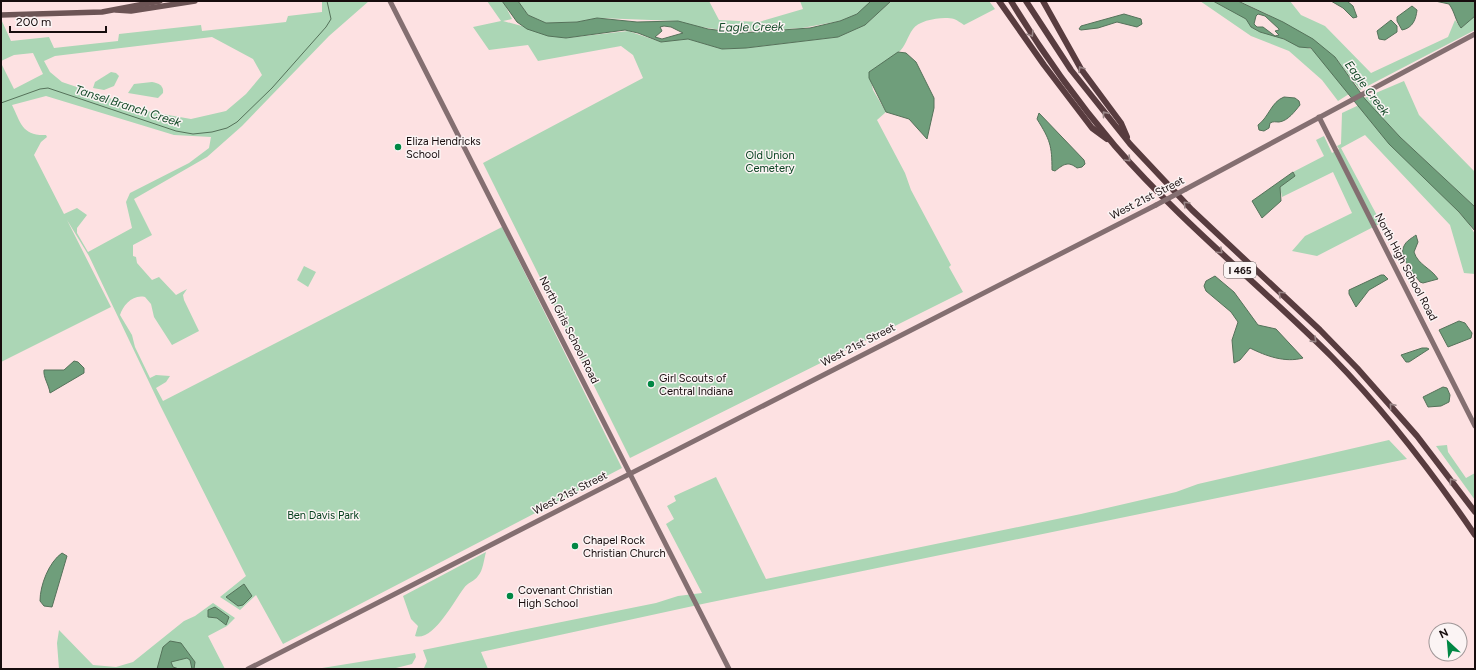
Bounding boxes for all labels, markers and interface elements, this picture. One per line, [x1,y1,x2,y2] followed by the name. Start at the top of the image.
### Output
[10,8,106,34] scale bar
[16,15,51,29] text: 200 m
[718,19,785,35] water label: Eagle Creek
[1027,30,1034,37] one-way arrow
[1342,58,1393,119] water label: Eagle Creek
[1078,66,1086,73] one-way arrow
[73,82,184,130] water label: Tansel Branch Creek
[1102,111,1109,119] one-way arrow
[406,135,481,161] place label: Eliza Hendricks School
[393,142,403,152] marker: Eliza Hendricks School
[745,149,795,175] park label: Old Union Cemetery
[1123,154,1131,162] one-way arrow
[1108,174,1186,222] street label: West 21st Street
[1184,202,1191,209] one-way arrow
[1372,211,1440,323] street label: North High School Road
[1215,246,1223,254] one-way arrow
[1224,262,1256,278] road number: I 465
[536,274,602,386] street label: North Girls School Road
[1278,291,1286,298] one-way arrow
[819,321,897,369] street label: West 21st Street
[1309,336,1317,343] one-way arrow
[659,372,733,398] place label: Girl Scouts of Central Indiana
[646,379,656,389] marker: Girl Scouts of Central Indiana
[1389,403,1396,411] one-way arrow
[531,469,609,517] street label: West 21st Street
[1450,478,1457,485] one-way arrow
[287,509,360,522] park label: Ben Davis Park
[583,534,666,560] place label: Chapel Rock Christian Church
[570,541,580,551] marker: Chapel Rock Christian Church
[518,584,612,610] place label: Covenant Christian High School
[505,591,515,601] marker: Covenant Christian High School
[1428,622,1468,662] north arrow
[1437,626,1451,641] text: N

